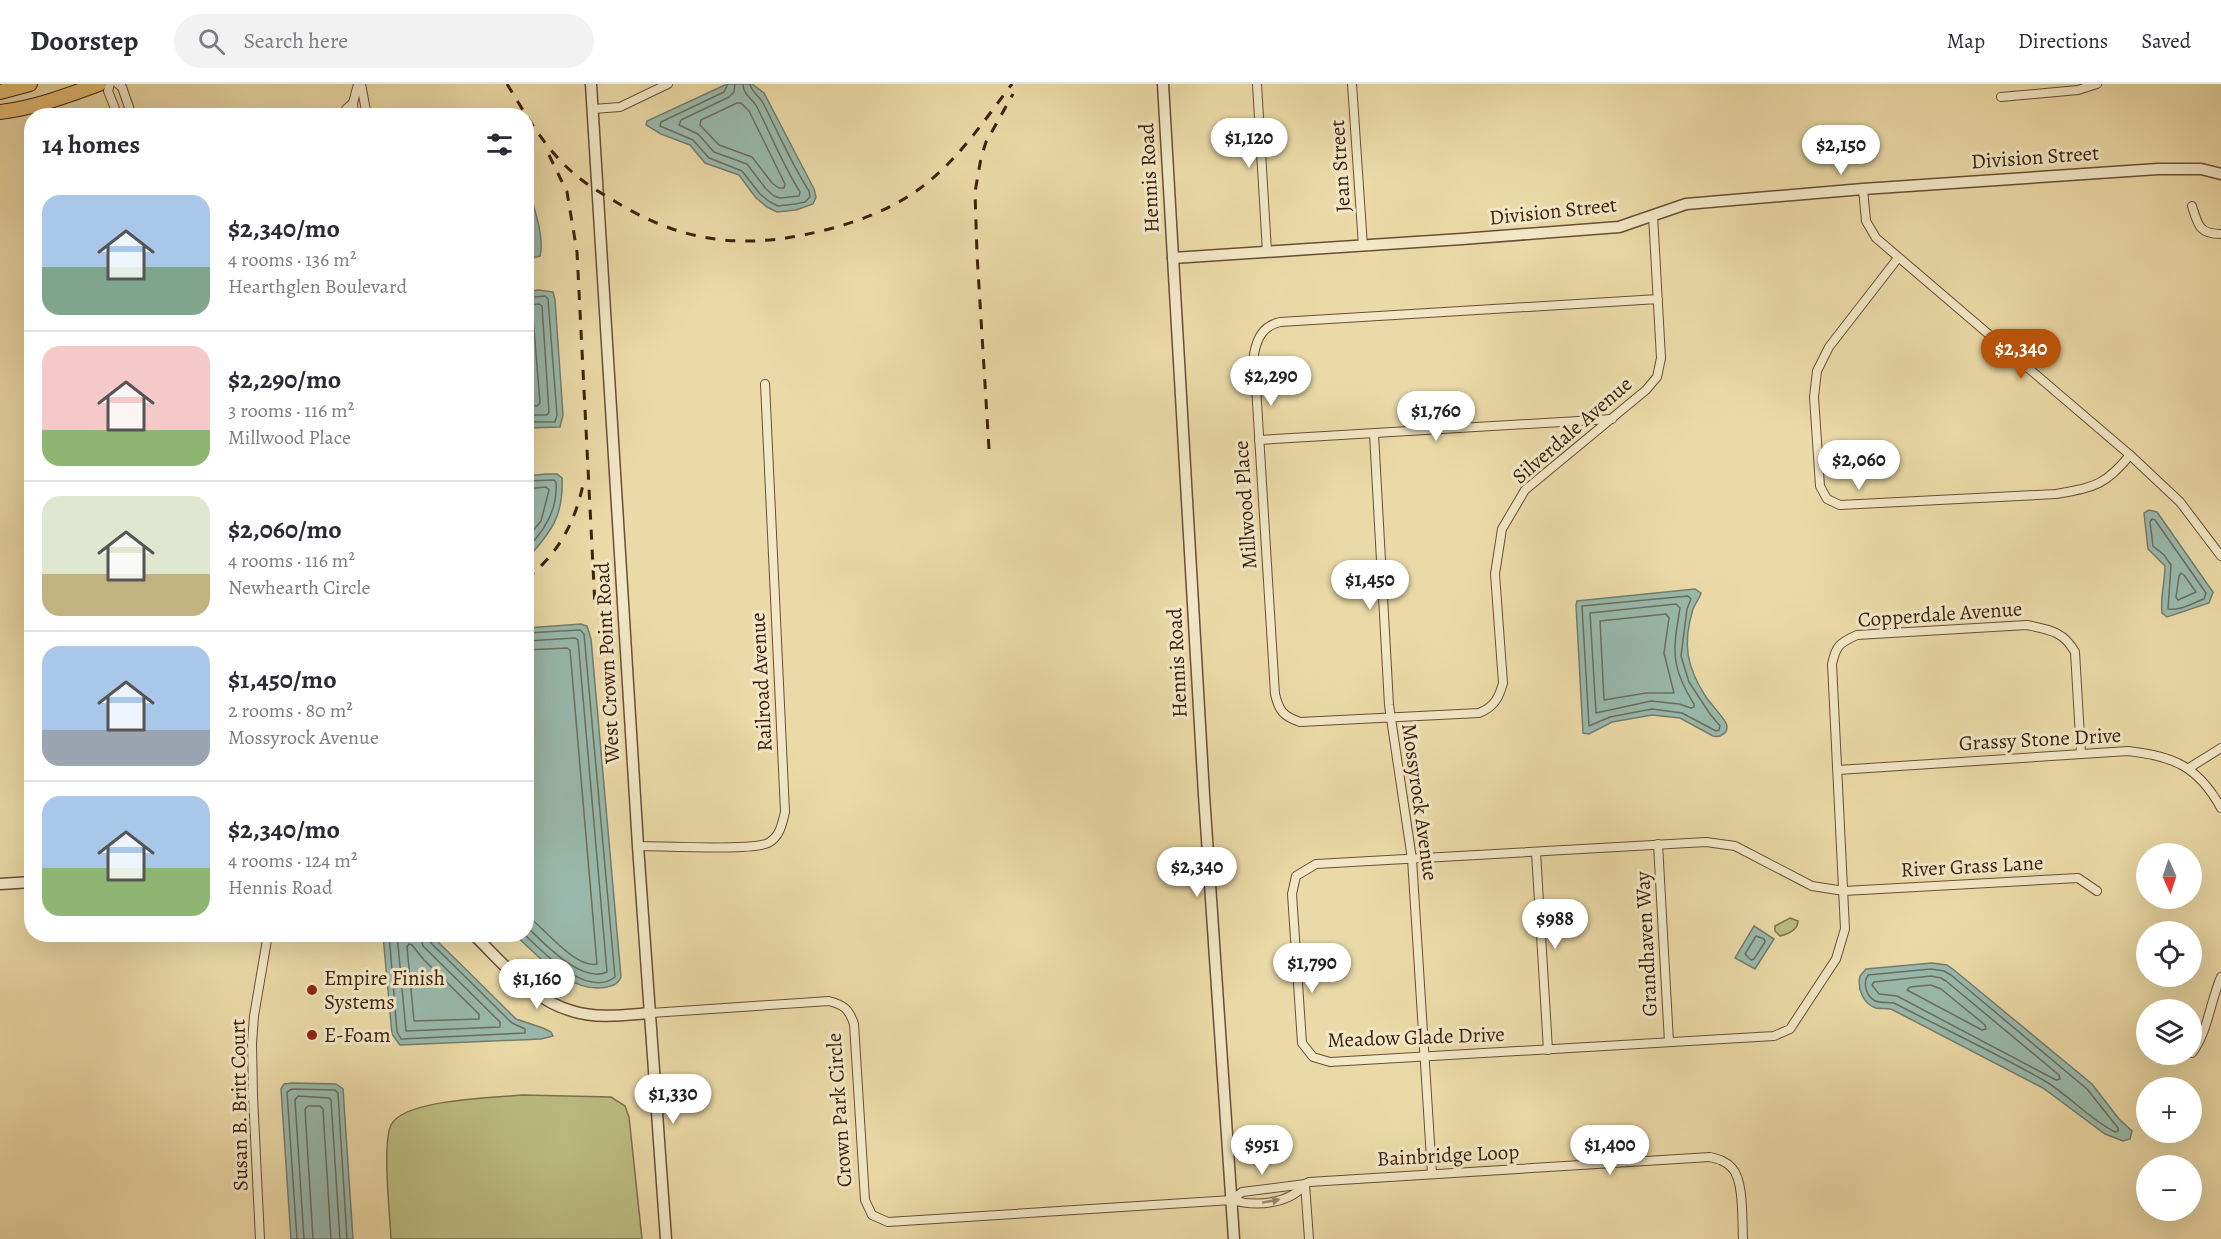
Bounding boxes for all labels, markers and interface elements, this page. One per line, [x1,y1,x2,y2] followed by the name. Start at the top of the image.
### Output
[174,14,594,68] search box
[30,22,138,60] text: Doorstep
[195,25,228,58] icon: search
[243,26,348,56] text: Search here
[1947,27,1985,55] text: Map
[2018,27,2108,55] text: Directions
[2141,27,2191,55] text: Saved
[1200,118,1298,169] pin: $1,120
[1323,119,1357,213] street label: Jean Street
[1132,122,1166,234] street label: Hennis Road
[1225,124,1273,151] text: $1,120
[1792,125,1890,176] pin: $2,150
[42,127,140,162] text: 14 homes
[483,128,516,161] icon: filters
[1816,131,1866,158] text: $2,150
[1970,139,2100,175] street label: Division Street
[1488,190,1618,232] street label: Division Street
[228,211,340,246] text: $2,340/mo
[90,219,162,291] icon: home
[228,246,357,273] text: 4 rooms · 136 m²
[228,273,407,300] text: Hearthglen Boulevard
[1972,329,2070,380] pin: $2,340
[1995,335,2047,362] text: $2,340
[1222,356,1320,407] pin: $2,290
[228,362,341,397] text: $2,290/mo
[1244,362,1298,389] text: $2,290
[90,370,162,442] icon: home
[1506,370,1638,490] street label: Silverdale Avenue
[1387,391,1485,442] pin: $1,760
[228,397,354,424] text: 3 rooms · 116 m²
[1411,397,1461,424] text: $1,760
[228,424,351,451] text: Millwood Place
[1227,440,1263,570] street label: Millwood Place
[1810,440,1908,491] pin: $2,060
[1832,446,1886,473] text: $2,060
[228,512,342,547] text: $2,060/mo
[90,520,162,592] icon: home
[228,547,355,574] text: 4 rooms · 116 m²
[1321,560,1419,611] pin: $1,450
[588,561,626,765] street label: West Crown Point Road
[1345,566,1395,593] text: $1,450
[228,574,370,601] text: Newhearth Circle
[1857,594,2023,634] street label: Copperdale Avenue
[1160,607,1194,719] street label: Hennis Road
[743,612,779,752] street label: Railroad Avenue
[228,662,337,697] text: $1,450/mo
[90,670,162,742] icon: home
[228,697,353,724] text: 2 rooms · 80 m²
[1958,721,2122,757] street label: Grassy Stone Drive
[1395,722,1445,882] street label: Mossyrock Avenue
[228,724,379,751] text: Mossyrock Avenue
[228,812,340,847] text: $2,340/mo
[90,820,162,892] icon: home
[2136,843,2202,909] north arrow
[2136,843,2202,1221] map controls
[228,847,358,874] text: 4 rooms · 124 m²
[1148,847,1246,898] pin: $2,340
[1900,848,2044,884] street label: River Grass Lane
[1171,853,1223,880] text: $2,340
[1628,870,1664,1017] street label: Grandhaven Way
[228,874,333,901] text: Hennis Road
[1519,899,1591,950] pin: $988
[1536,905,1574,932] text: $988
[2136,921,2202,987] button: locate
[1263,943,1361,994] pin: $1,790
[1287,949,1337,976] text: $1,790
[488,959,586,1010] pin: $1,160
[324,964,445,1016] place label: Empire Finish Systems
[513,965,561,992] text: $1,160
[305,983,319,997] marker: Empire Finish Systems
[2136,999,2202,1065] button: layers
[223,1019,254,1191] street label: Susan B. Britt Court
[1327,1020,1505,1054] street label: Meadow Glade Drive
[324,1021,391,1049] place label: E-Foam
[305,1028,319,1042] marker: E-Foam
[820,1032,858,1188] street label: Crown Park Circle
[624,1074,722,1125] pin: $1,330
[2136,1077,2202,1143] button: +
[648,1080,698,1107] text: $1,330
[1226,1125,1298,1176] pin: $951
[1561,1125,1659,1176] pin: $1,400
[1245,1131,1279,1158] text: $951
[1584,1131,1636,1158] text: $1,400
[1376,1137,1520,1173] street label: Bainbridge Loop
[2136,1155,2202,1221] button: −
[1262,1196,1281,1205] one-way arrow

